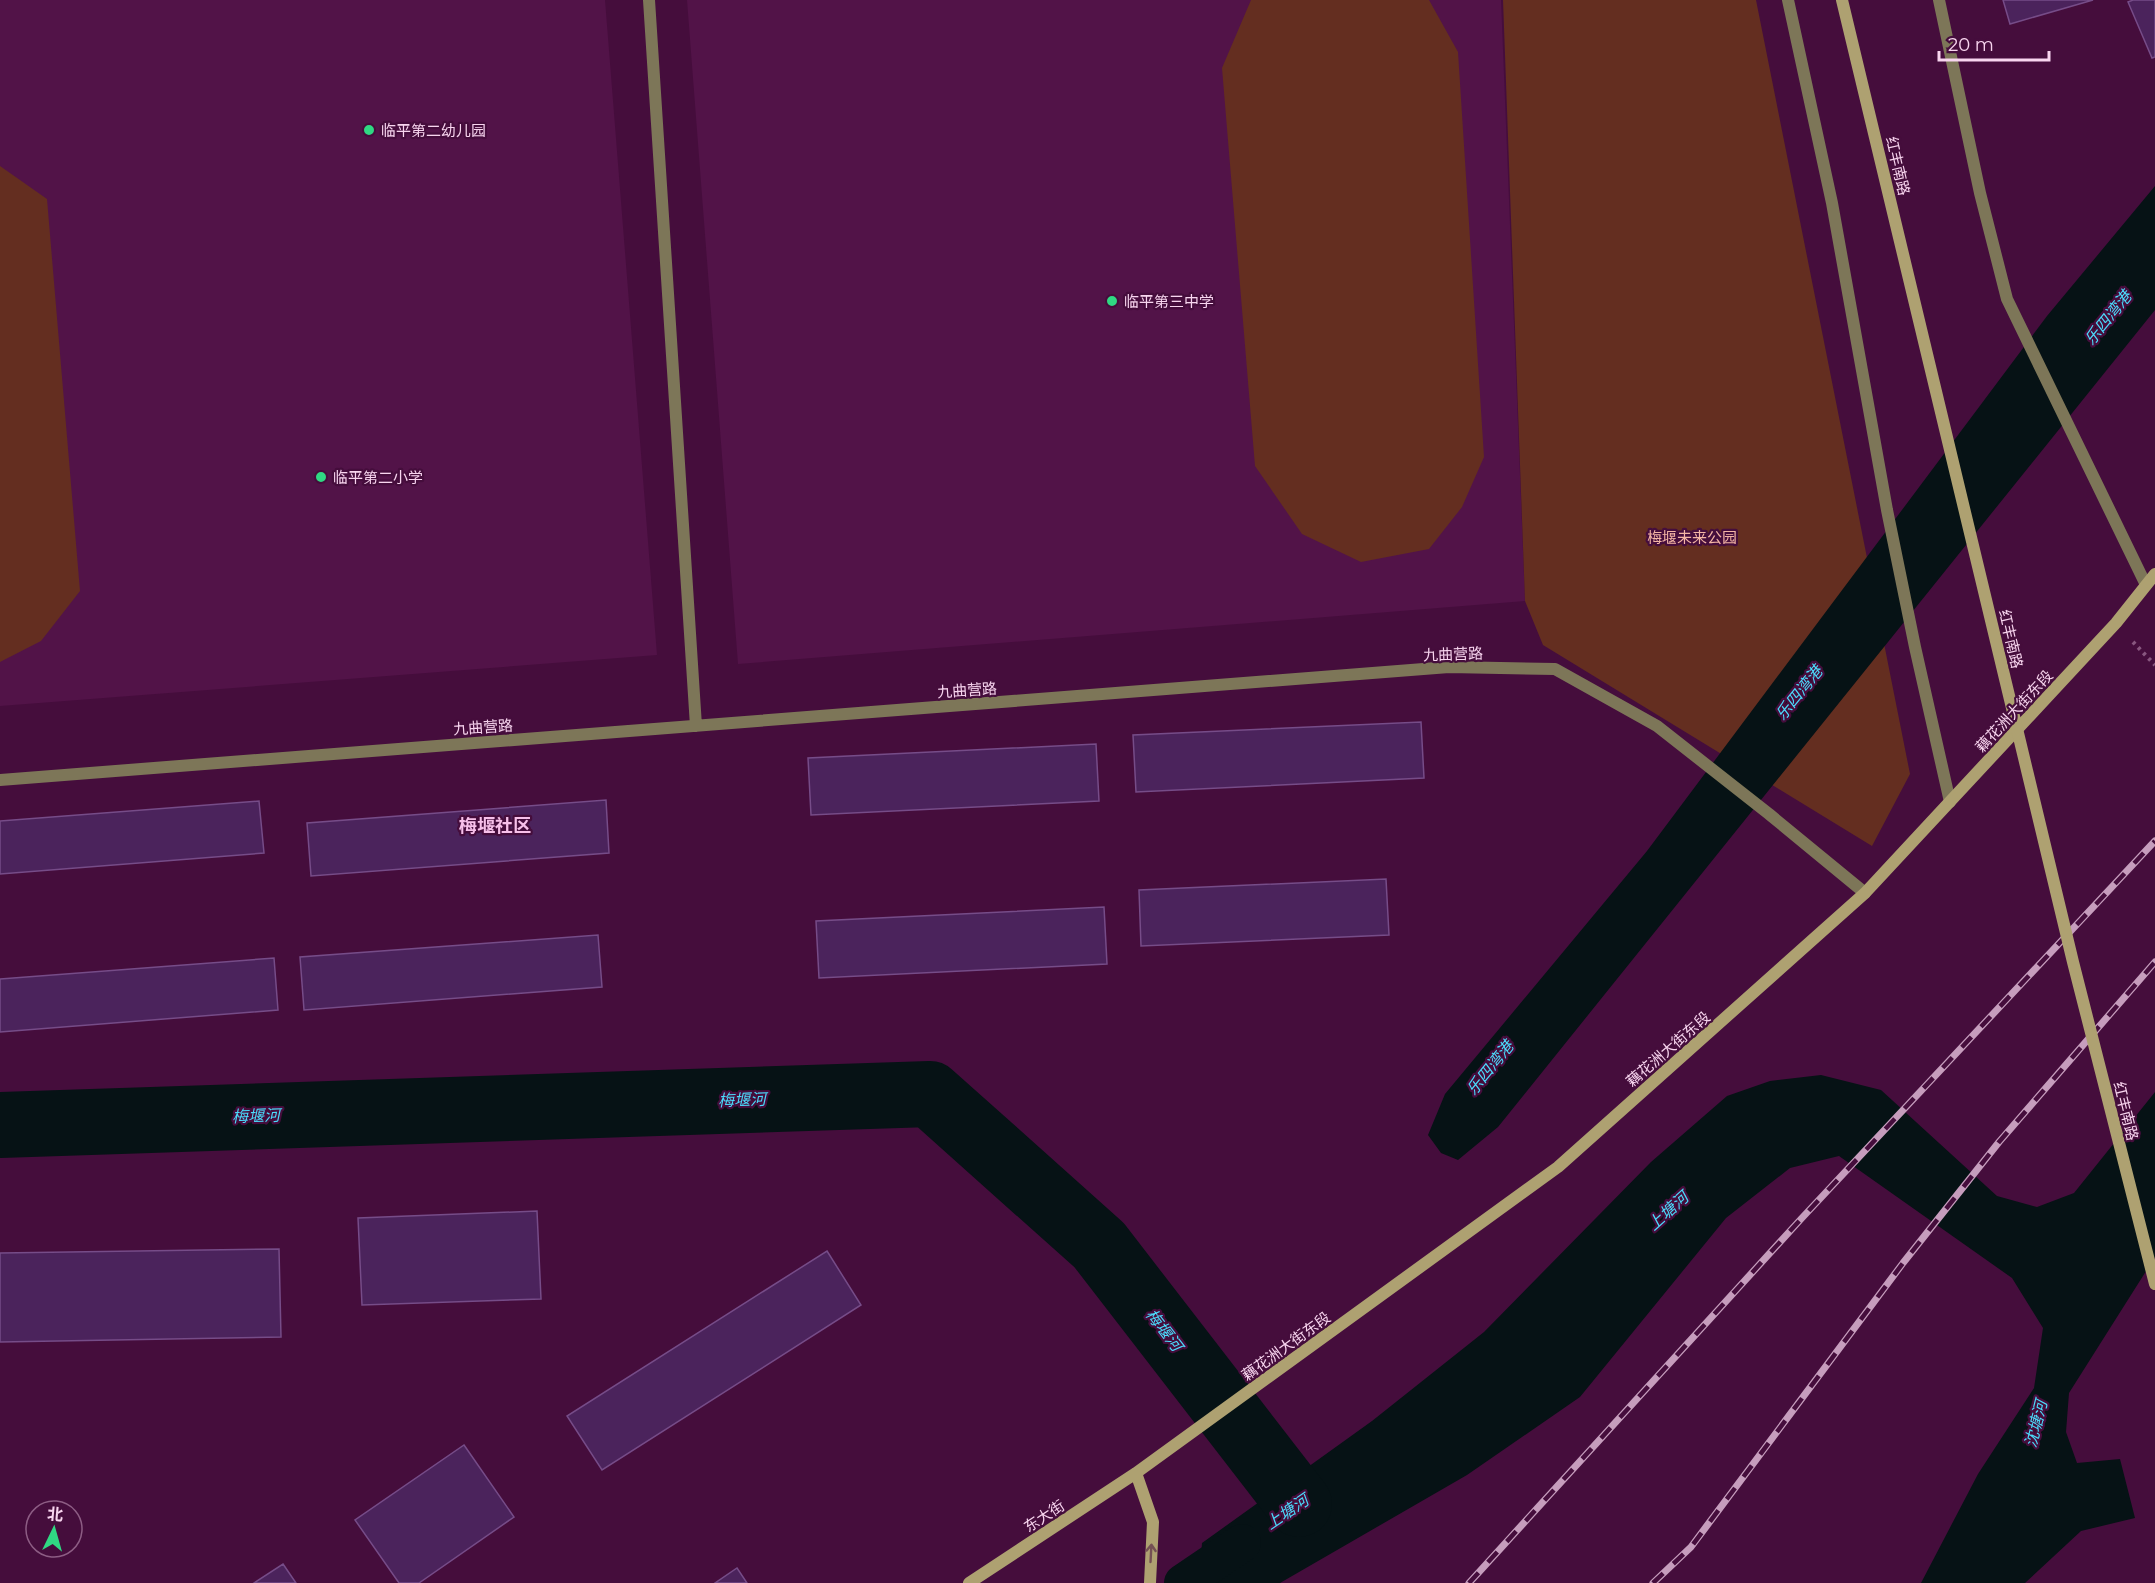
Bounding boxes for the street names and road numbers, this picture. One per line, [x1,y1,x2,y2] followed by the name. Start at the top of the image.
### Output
[1882,135,1914,197] street label: 红丰南路
[1995,608,2027,670] street label: 红丰南路
[1423,643,1483,665] street label: 九曲营路
[1971,666,2057,756] street label: 藕花洲大街东段
[936,678,998,702] street label: 九曲营路
[452,715,514,739] street label: 九曲营路
[1622,1007,1714,1091] street label: 藕花洲大街东段
[2110,1080,2142,1142] street label: 红丰南路
[1238,1307,1334,1385] street label: 藕花洲大街东段
[1020,1496,1068,1536] street label: 东大街

